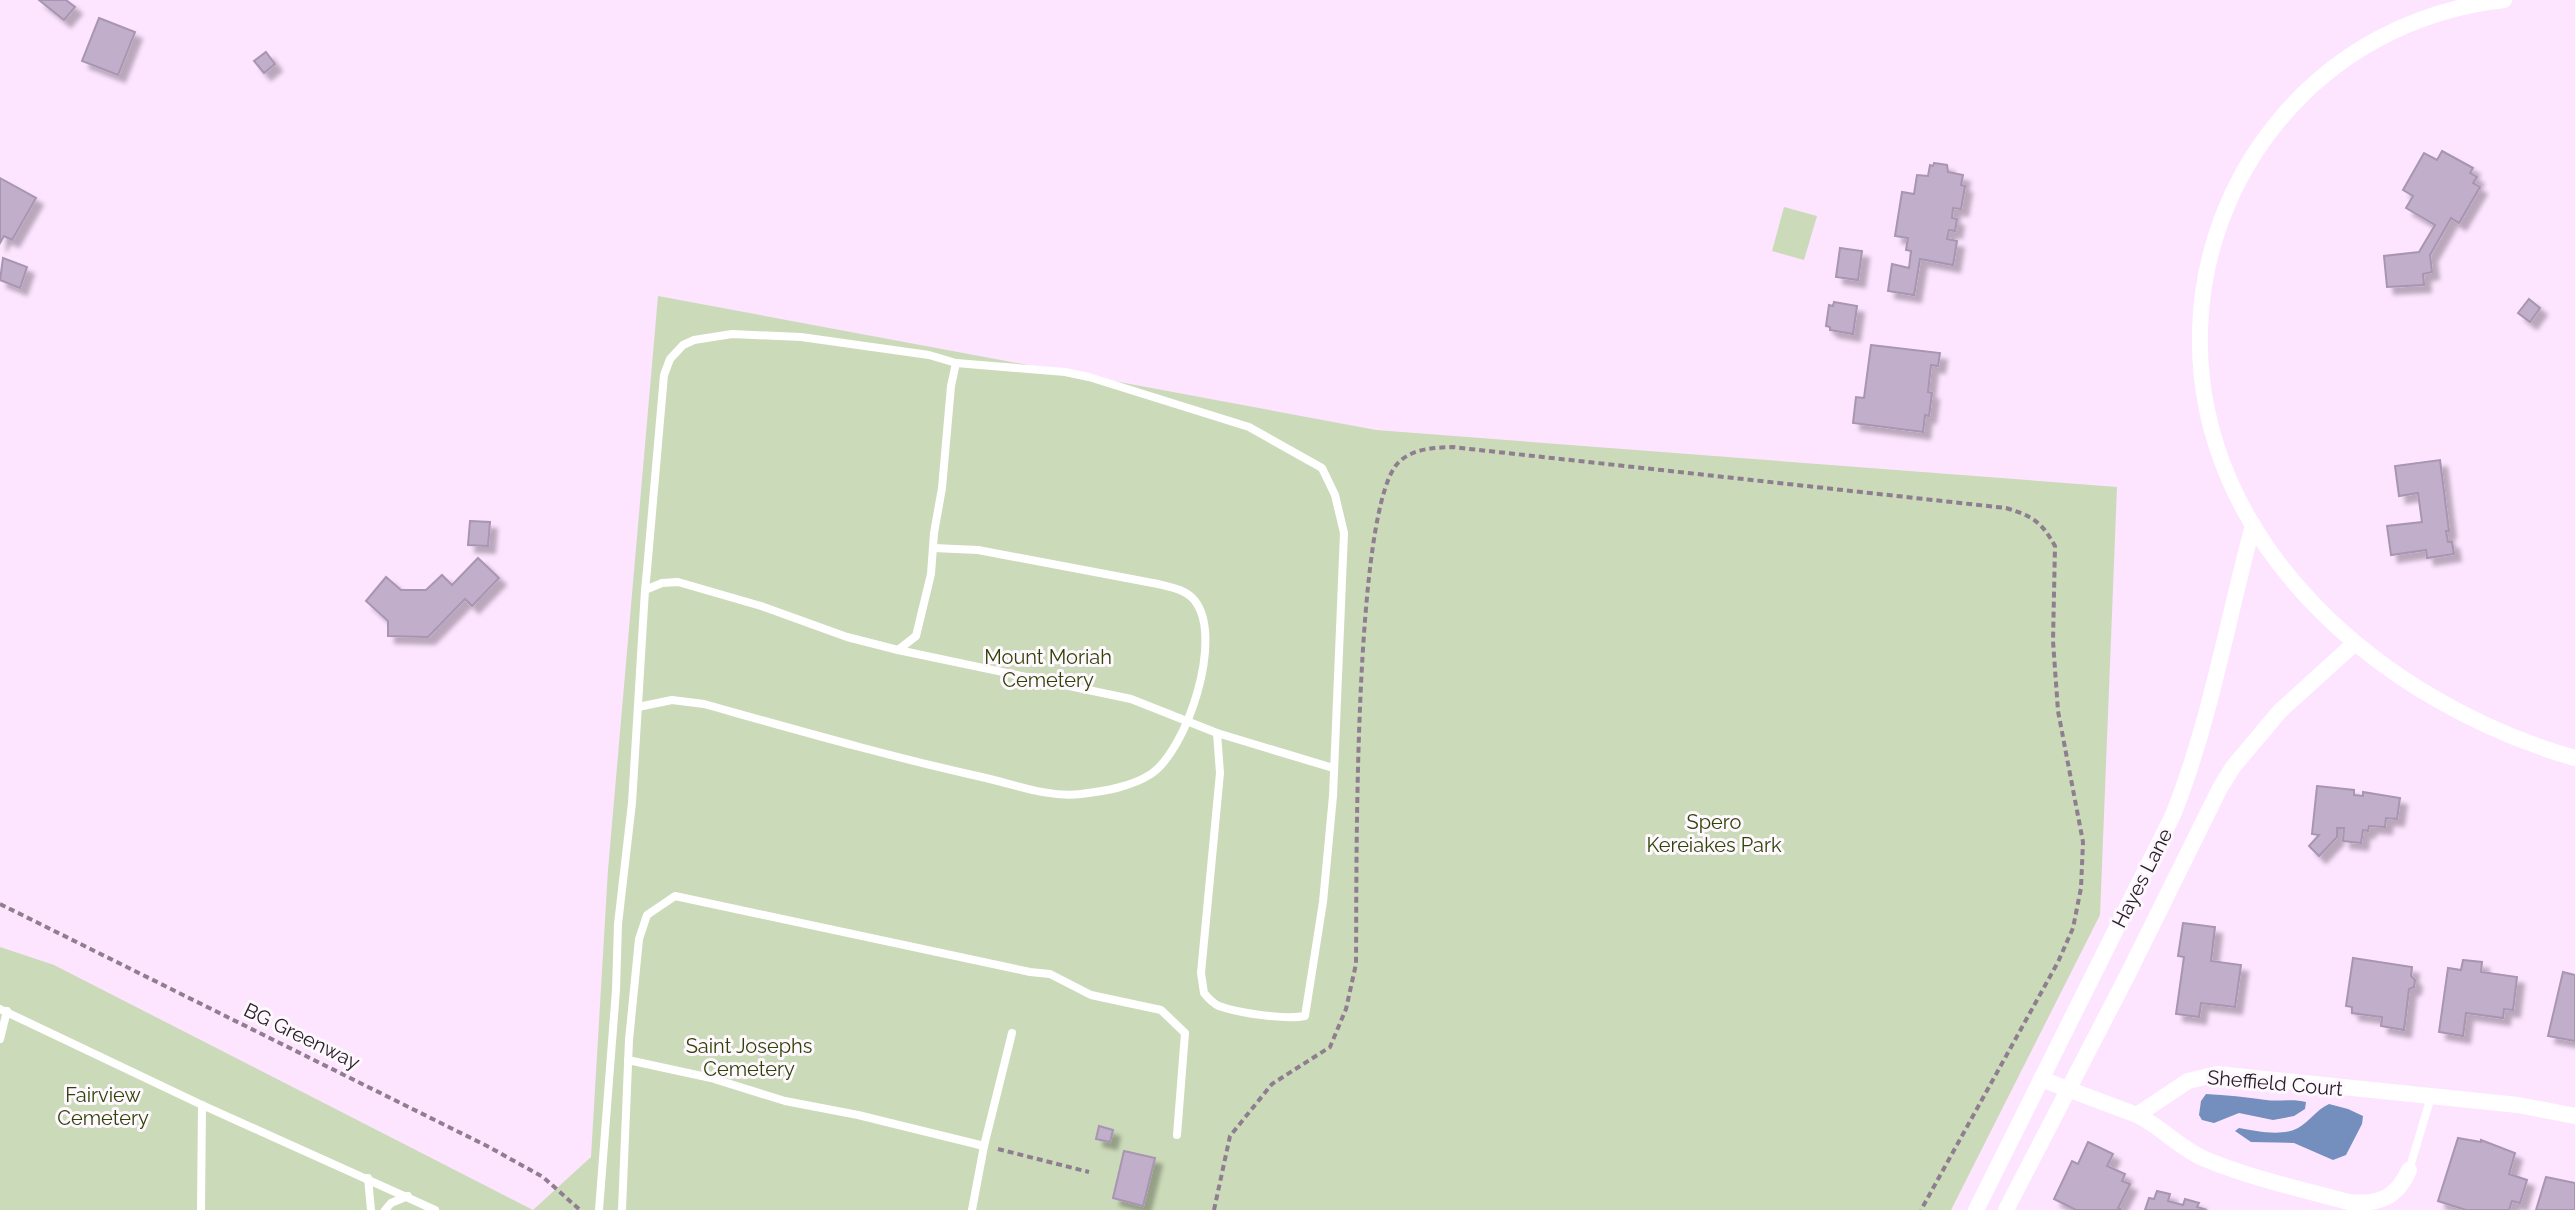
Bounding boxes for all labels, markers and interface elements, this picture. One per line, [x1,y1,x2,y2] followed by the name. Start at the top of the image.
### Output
[984,645,1112,692] park label: Mount Moriah Cemetery
[1646,810,1782,857] park label: Spero Kereiakes Park
[2107,824,2177,932] street label: Hayes Lane
[240,998,364,1074] street label: BG Greenway
[686,1034,812,1081] park label: Saint Josephs Cemetery
[2206,1065,2344,1101] street label: Sheffield Court
[57,1083,149,1130] park label: Fairview Cemetery

